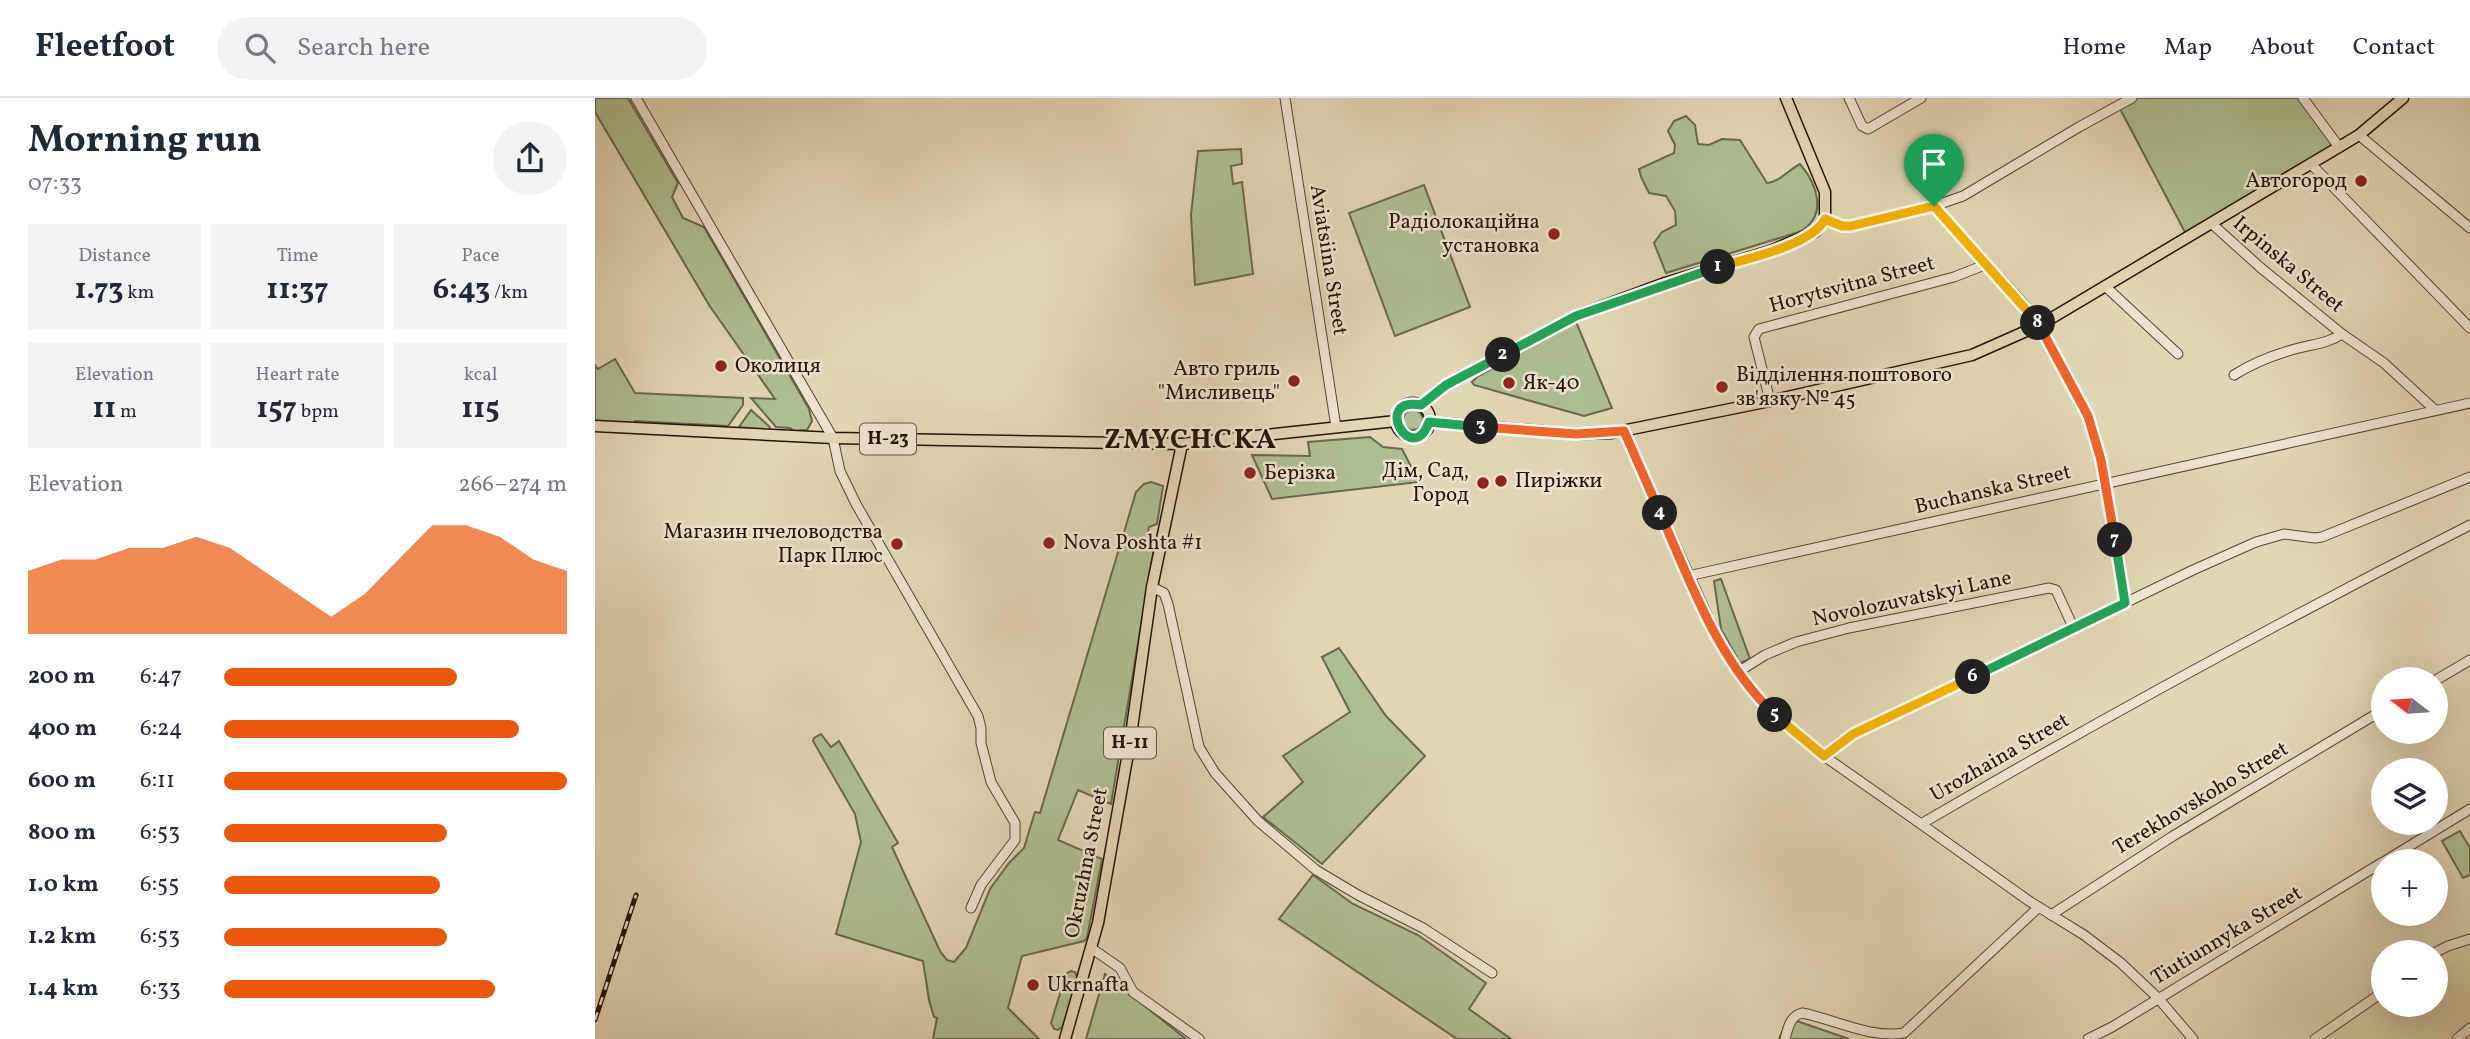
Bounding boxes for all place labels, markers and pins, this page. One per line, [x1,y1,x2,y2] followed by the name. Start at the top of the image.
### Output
[1904,134,1964,206] pin
[2245,167,2347,196] place label: Автогород
[2353,173,2369,189] marker: Автогород
[1388,208,1540,261] place label: Радіолокаційна установка
[1546,226,1562,242] marker: Радіолокаційна установка
[1701,250,1735,284] pin: 1
[2021,306,2055,341] pin: 8
[1485,338,1521,372] pin: 2
[735,352,821,381] place label: Околиця
[1158,355,1280,408] place label: Авто гриль "Мисливець"
[713,358,729,374] marker: Околиця
[1736,361,1952,414] place label: Відділення поштового зв'язку № 45
[1523,369,1579,398] place label: Як-40
[1286,373,1302,389] marker: Авто гриль "Мисливець"
[1501,375,1517,391] marker: Як-40
[1714,379,1730,395] marker: Відділення поштового зв'язку № 45
[1463,410,1498,444] pin: 3
[1382,457,1469,510] place label: Дім, Сад, Город
[1264,459,1336,488] place label: Берізка
[1242,465,1258,481] marker: Берізка
[1515,467,1603,496] place label: Пиріжки
[1493,473,1509,489] marker: Пиріжки
[1475,475,1491,491] marker: Дім, Сад, Город
[1643,496,1677,530] pin: 4
[664,518,883,571] place label: Магазин пчеловодства Парк Плюс
[2097,522,2133,558] pin: 7
[1063,529,1202,558] place label: Nova Poshta #1
[1041,535,1057,551] marker: Nova Poshta #1
[889,536,905,552] marker: Магазин пчеловодства Парк Плюс
[1955,660,1991,694] pin: 6
[1757,698,1793,732] pin: 5
[1047,971,1129,1000] place label: Ukrnafta
[1025,977,1041,993] marker: Ukrnafta

